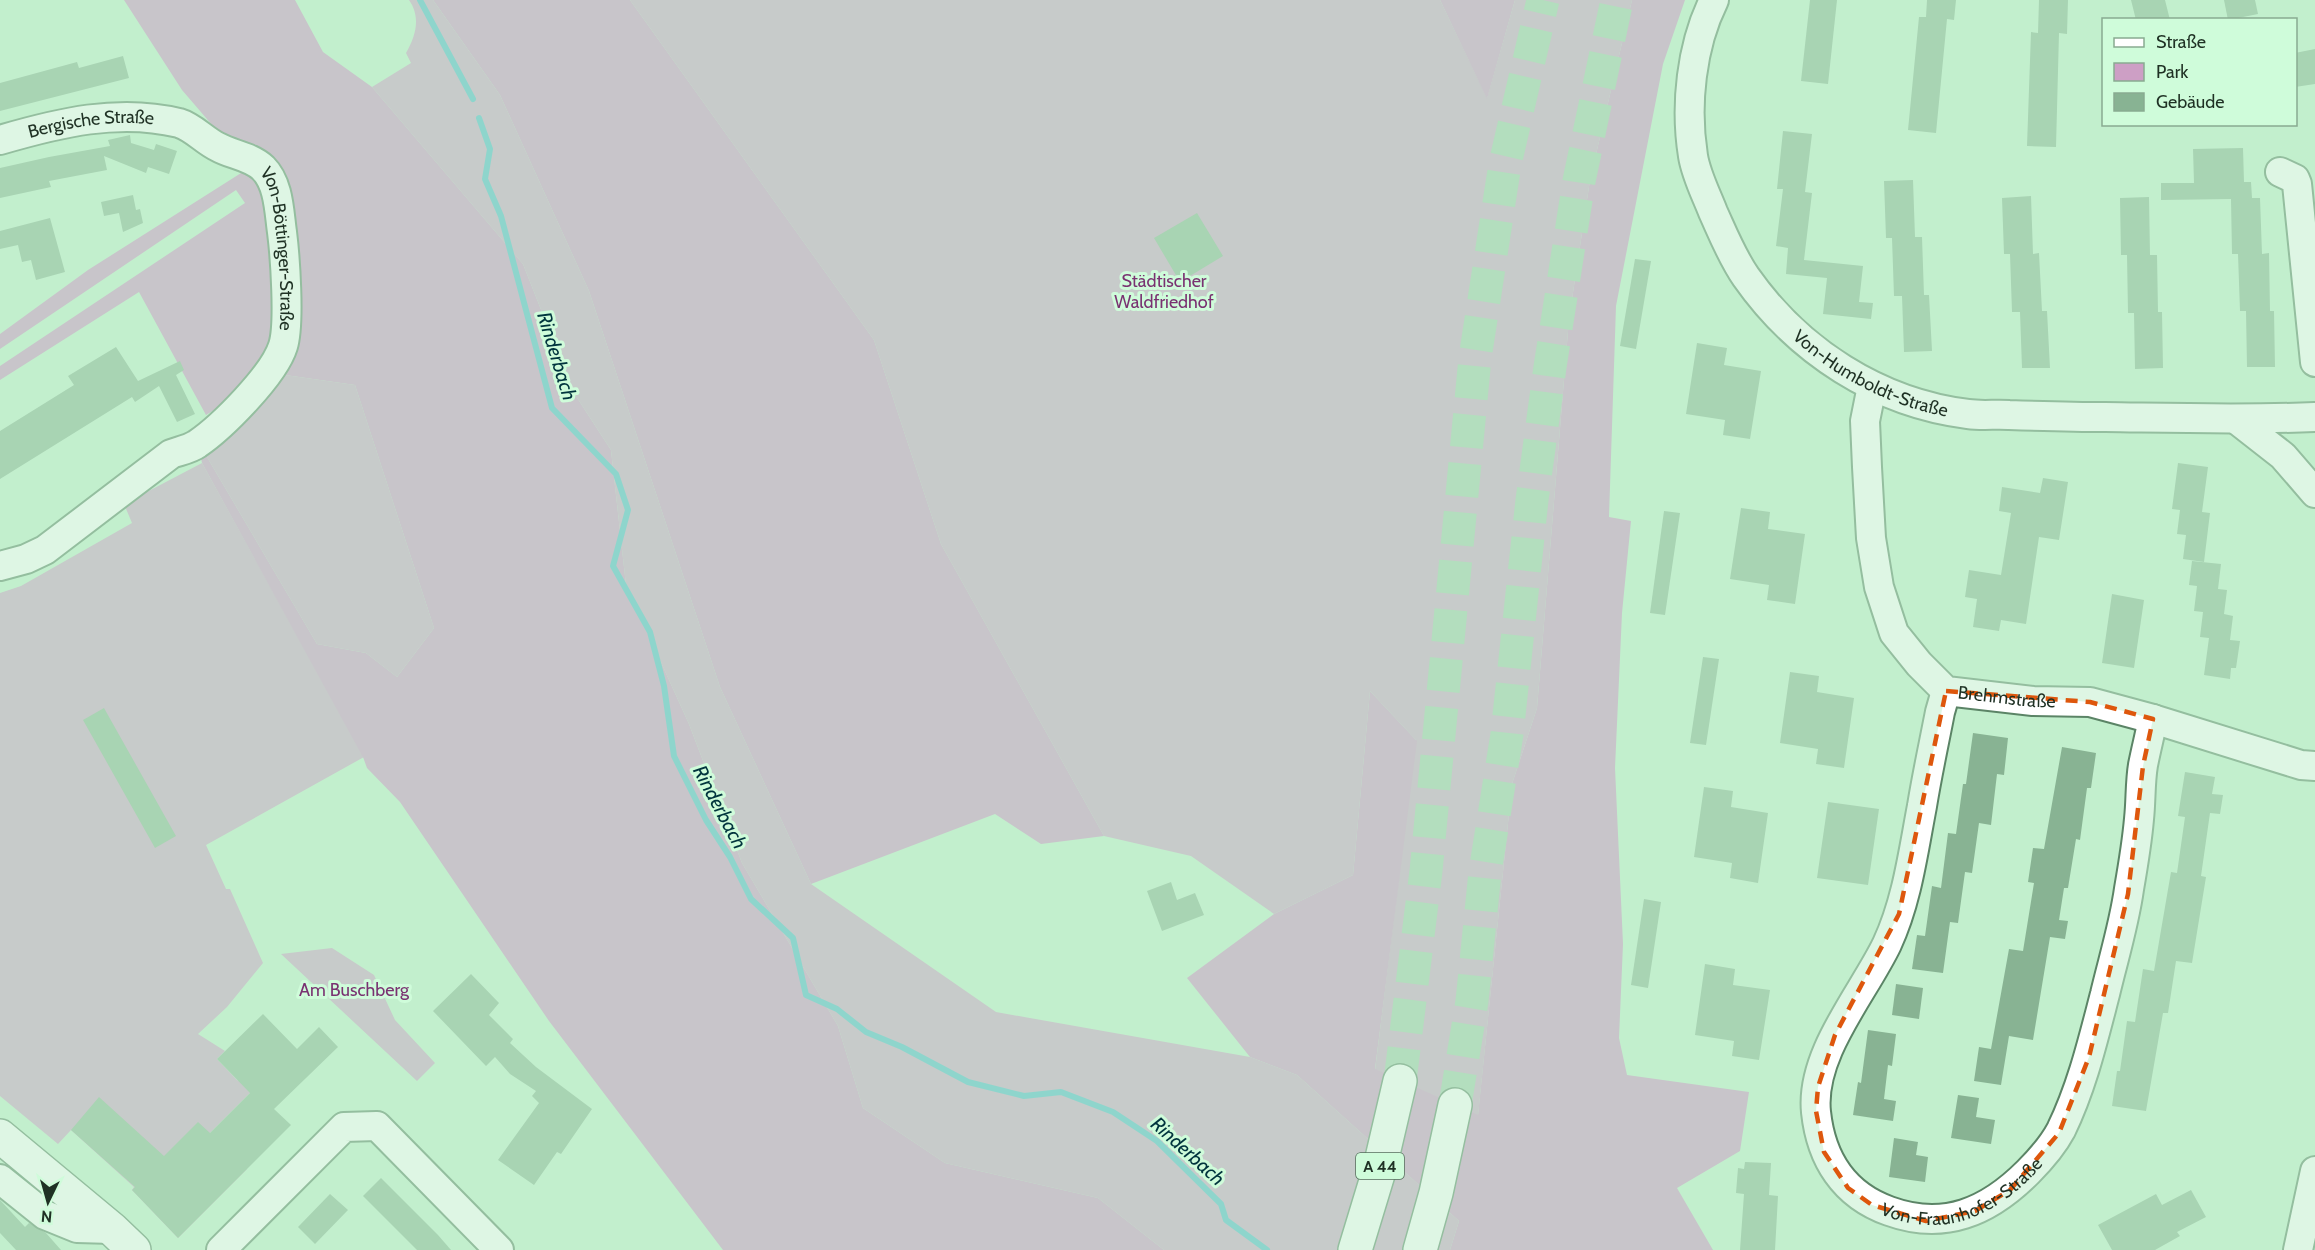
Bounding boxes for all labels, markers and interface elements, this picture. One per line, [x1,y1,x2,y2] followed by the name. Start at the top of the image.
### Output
[2102,18,2297,126] legend
[2156,31,2206,53] text: Straße
[2156,61,2189,83] text: Park
[2156,91,2225,113] text: Gebäude
[25,106,155,143] street label: Bergische Straße
[255,163,298,331] street label: Von-Böttinger-Straße
[1114,270,1214,313] park label: Städtischer Waldfriedhof
[532,309,582,403] water label: Rinderbach
[1788,325,1950,422] street label: Von-Humboldt-Straße
[1957,681,2056,712] street label: Brehmstraße
[688,761,752,853] water label: Rinderbach
[299,979,410,1001] park label: Am Buschberg
[1146,1112,1230,1190] water label: Rinderbach
[1356,1153,1404,1179] road number: A 44
[1878,1153,2047,1230] street label: Von-Fraunhofer-Straße
[18,1172,78,1232] north arrow
[40,1206,53,1226] text: N

